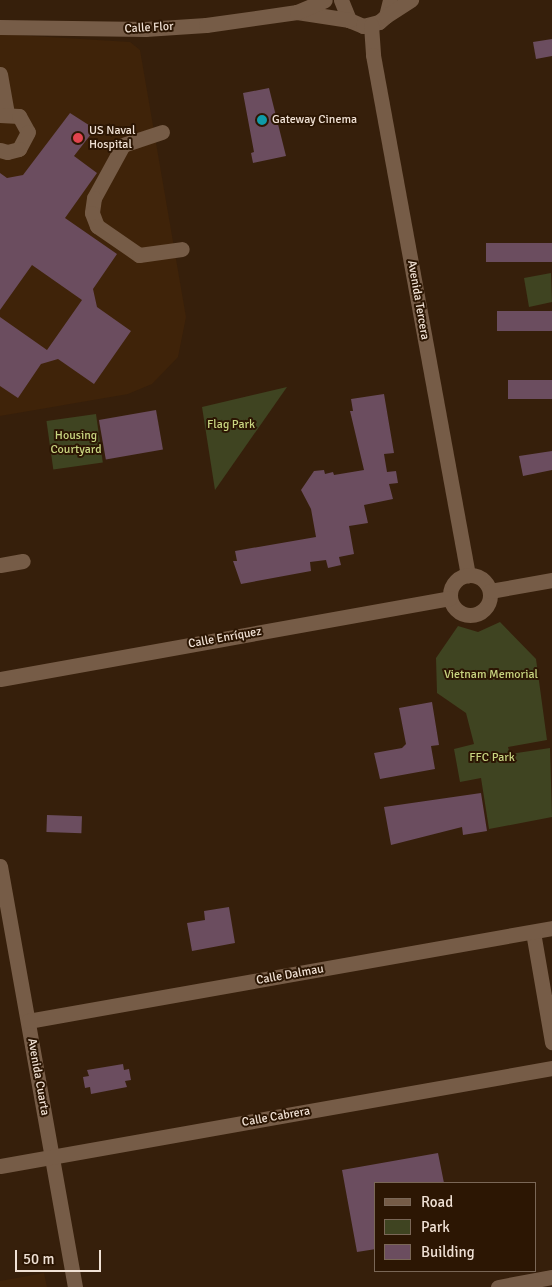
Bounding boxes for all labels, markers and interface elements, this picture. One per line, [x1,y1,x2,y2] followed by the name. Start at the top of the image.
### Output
[124,20,174,36] street label: Calle Flor
[272,113,357,127] place label: Gateway Cinema
[256,114,268,126] marker: Gateway Cinema
[89,124,135,152] place label: US Naval Hospital
[71,131,85,145] marker: US Naval Hospital
[404,259,432,341] street label: Avenida Tercera
[207,418,255,432] park label: Flag Park
[50,429,102,457] park label: Housing Courtyard
[187,624,263,652] street label: Calle Enríquez
[444,668,538,682] park label: Vietnam Memorial
[469,751,515,765] park label: FFC Park
[255,962,325,988] street label: Calle Dalmau
[24,1037,52,1117] street label: Avenida Cuarta
[241,1104,311,1130] street label: Calle Cabrera
[374,1182,537,1272] legend
[421,1193,453,1211] text: Road
[421,1218,450,1236] text: Park
[18,1240,104,1272] scale bar
[421,1243,475,1261] text: Building
[23,1250,54,1268] text: 50 m

